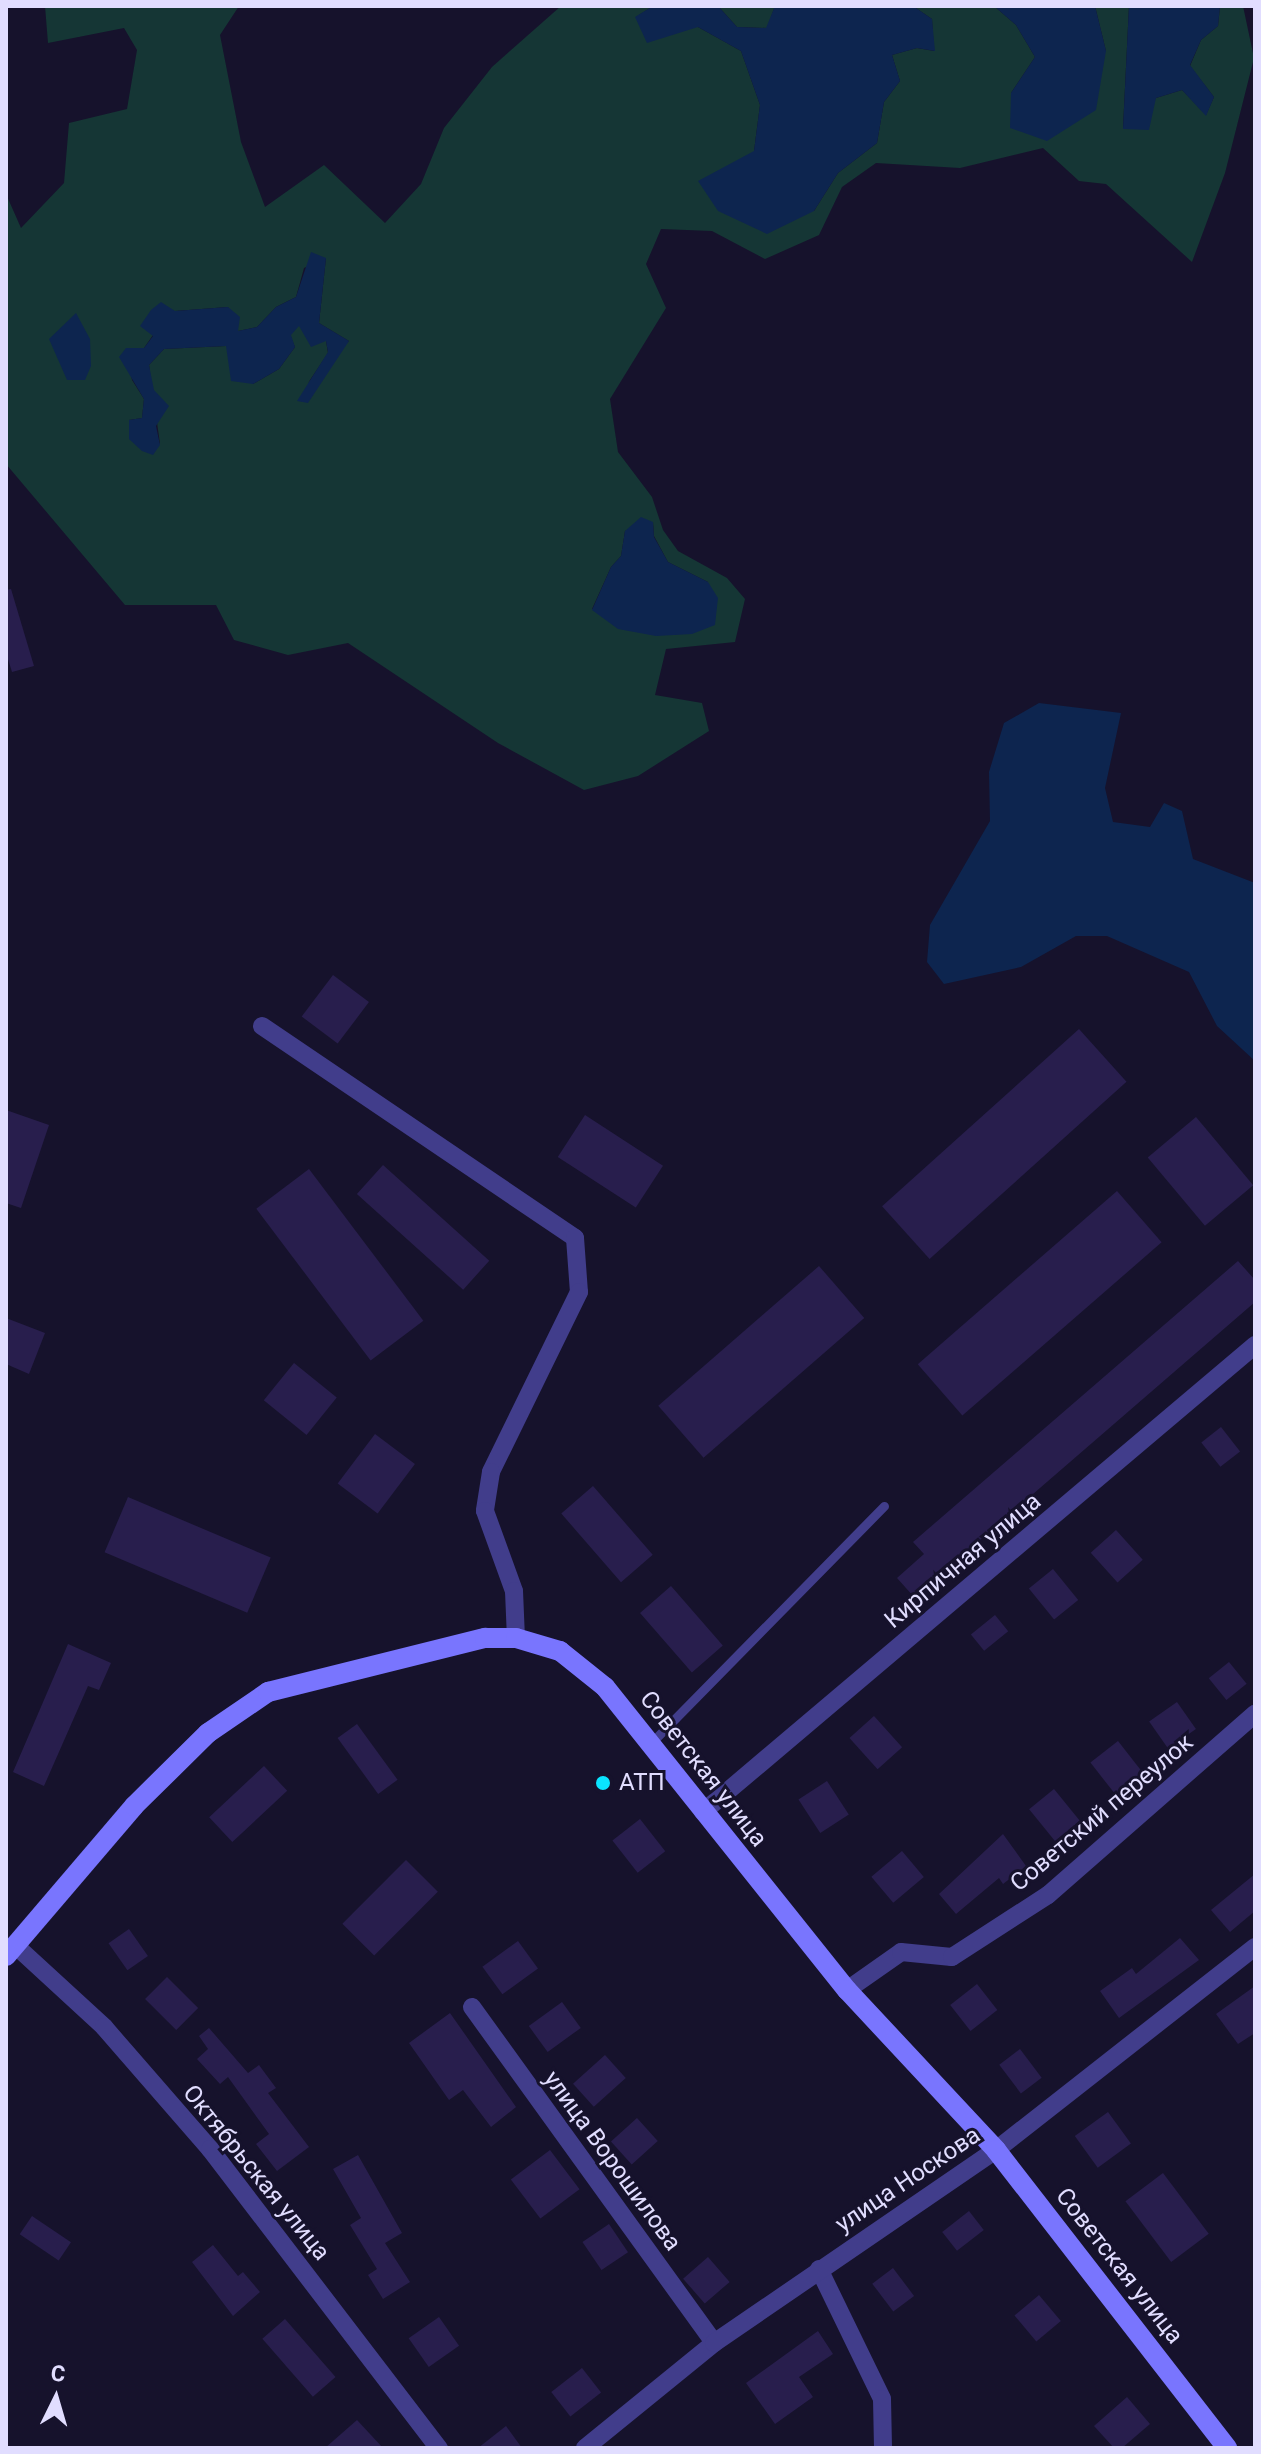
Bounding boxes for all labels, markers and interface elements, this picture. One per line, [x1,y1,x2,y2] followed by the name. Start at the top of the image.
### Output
[879,1487,1047,1635] street label: Кирпичная улица
[633,1685,773,1853] street label: Советская улица
[1005,1728,1199,1898] street label: Советский переулок
[619,1769,665,1797] place label: АТП
[594,1774,612,1792] marker: АТП
[537,2065,687,2257] street label: улица Ворошилова
[176,2079,336,2267] street label: Октябрьская улица
[830,2121,986,2239] street label: улица Носкова
[1049,2182,1189,2350] street label: Советская улица
[16,2358,96,2438] north arrow
[50,2361,66,2387] text: С

